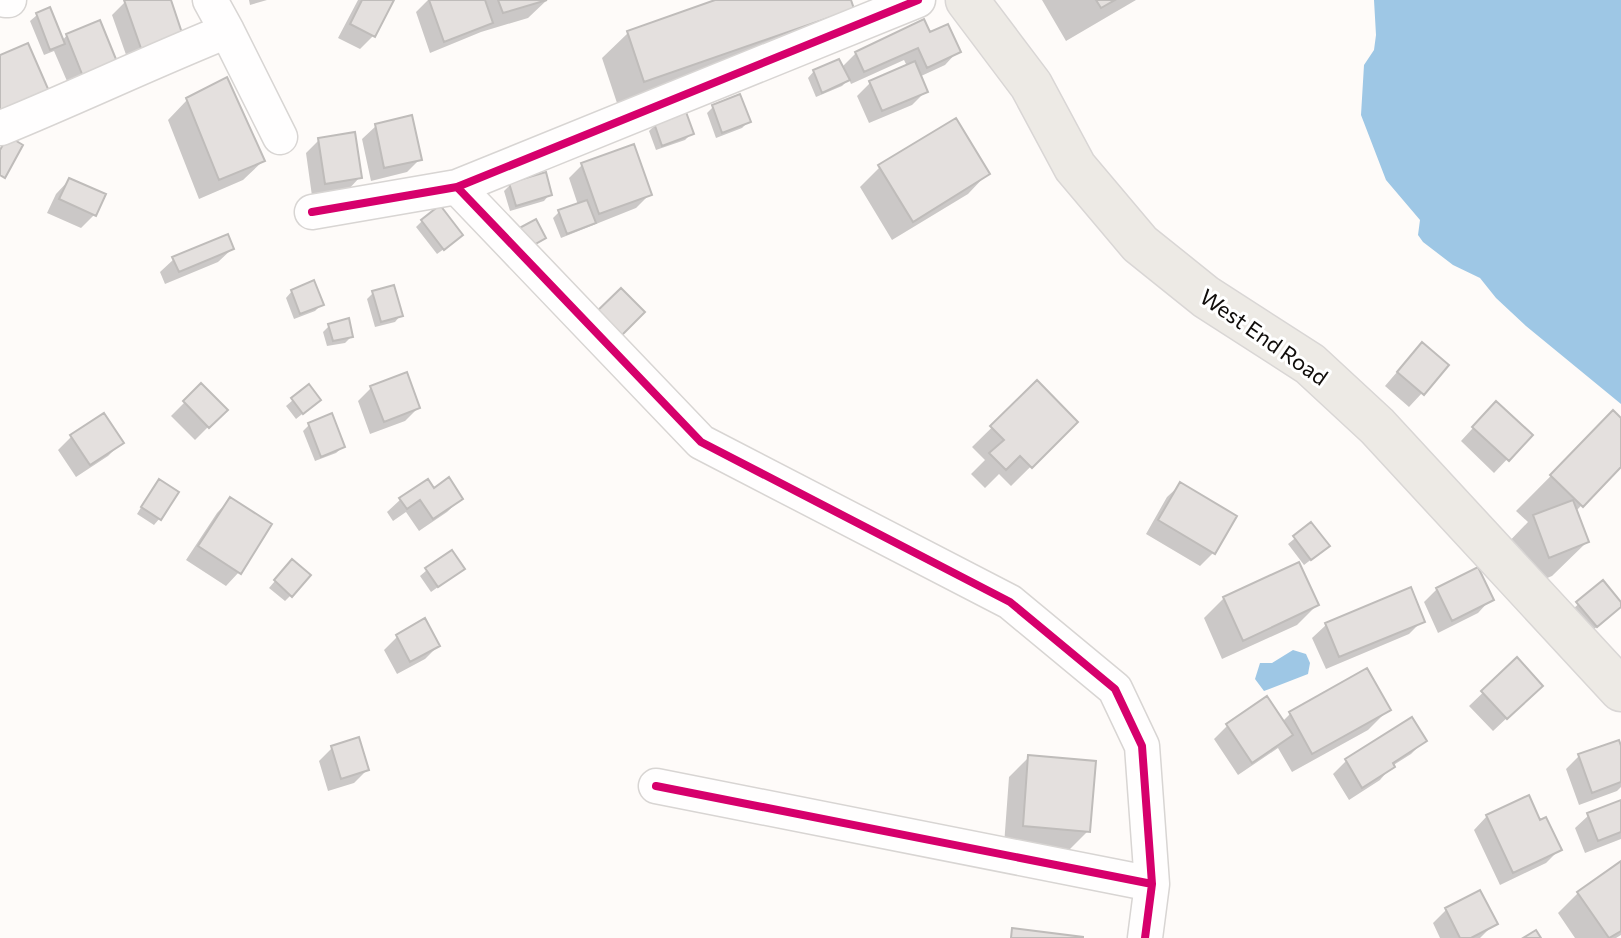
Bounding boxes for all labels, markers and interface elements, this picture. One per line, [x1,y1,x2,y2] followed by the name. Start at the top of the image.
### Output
[1195,283,1333,391] street label: West End Road

